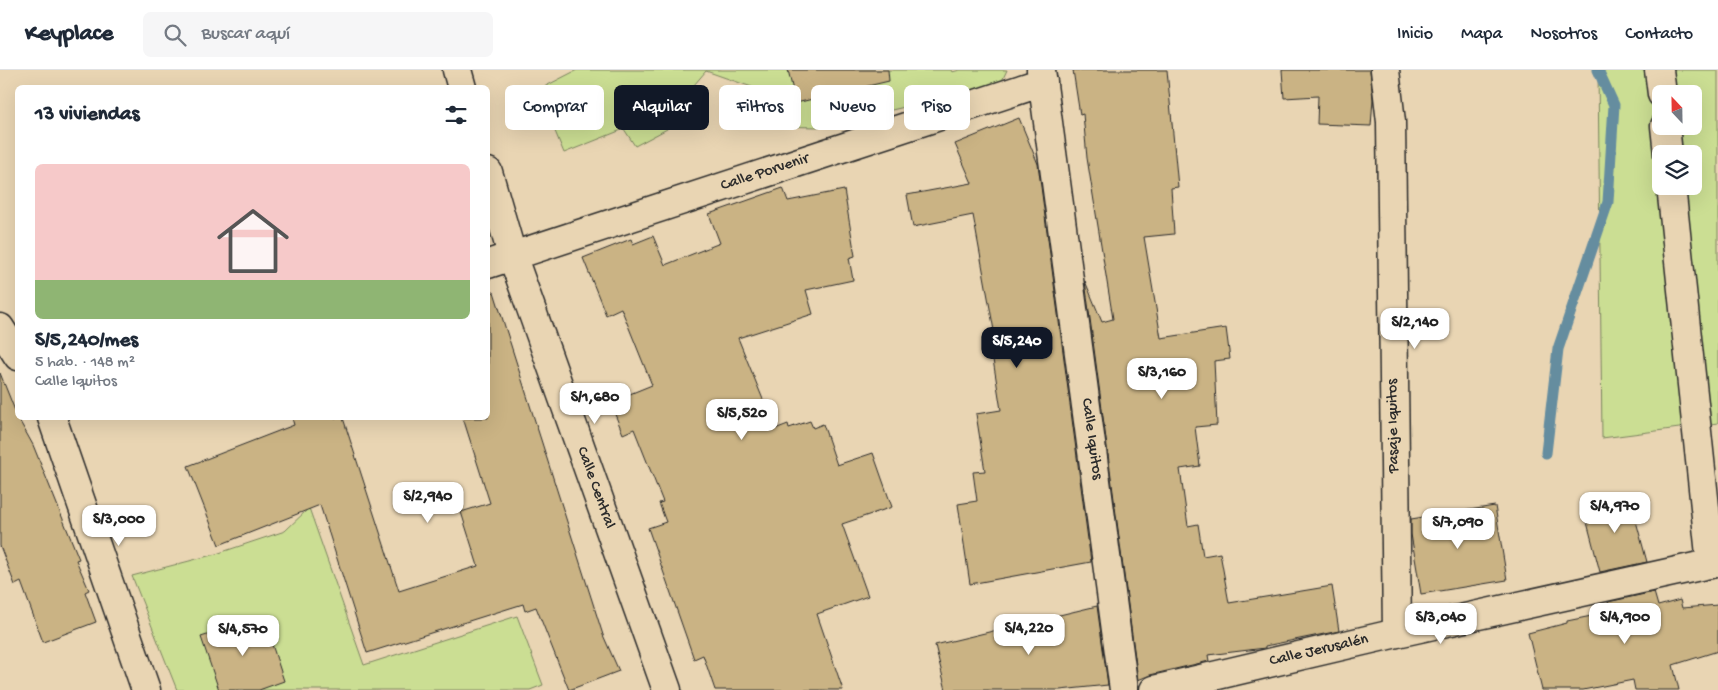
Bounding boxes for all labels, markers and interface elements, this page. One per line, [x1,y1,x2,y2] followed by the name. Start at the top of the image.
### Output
[143,12,493,57] search box
[25,20,113,49] text: Keyplace
[161,21,189,49] icon: search
[201,23,290,46] text: Buscar aquí
[1397,24,1433,45] text: Inicio
[1461,24,1502,45] text: Mapa
[1530,24,1597,45] text: Nosotros
[1625,24,1693,45] text: Contacto
[505,85,604,130] chip: Comprar
[614,85,709,130] chip: Alquilar
[719,85,801,130] chip: Filtros
[811,85,894,130] chip: Nuevo
[904,85,970,130] chip: Piso
[1652,85,1702,135] north arrow
[1652,85,1702,195] map controls
[442,101,470,129] icon: filters
[35,103,140,128] text: 13 viviendas
[1652,145,1702,195] button: layers
[719,149,813,196] street label: Calle Porvenir
[208,196,298,286] icon: home
[1369,308,1461,350] pin: S/2,140
[1391,314,1439,333] text: S/2,140
[971,326,1063,369] pin: S/5,240
[35,329,138,354] text: S/5,240/mes
[992,333,1042,352] text: S/5,240
[35,354,135,373] text: 5 hab. · 148 m²
[1116,358,1208,400] pin: S/3,160
[1138,364,1186,383] text: S/3,160
[35,373,117,392] text: Calle Iquitos
[1384,378,1404,474] street label: Pasaje Iquitos
[549,382,641,425] pin: S/1,680
[571,389,619,408] text: S/1,680
[1076,397,1106,482] street label: Calle Iquitos
[696,398,788,441] pin: S/5,520
[717,405,767,424] text: S/5,520
[571,444,619,532] street label: Calle Central
[382,482,474,524] pin: S/2,940
[404,488,452,507] text: S/2,940
[1569,492,1661,534] pin: S/4,970
[1590,498,1640,517] text: S/4,970
[73,504,165,547] pin: S/3,000
[1412,508,1504,550] pin: S/7,090
[93,511,145,530] text: S/3,000
[1433,514,1483,533] text: S/7,090
[1395,602,1487,645] pin: S/3,040
[1579,602,1671,645] pin: S/4,900
[1416,609,1466,628] text: S/3,040
[1600,609,1650,628] text: S/4,900
[197,614,289,657] pin: S/4,570
[983,614,1075,656] pin: S/4,220
[1005,620,1053,639] text: S/4,220
[218,621,268,640] text: S/4,570
[1268,630,1371,672] street label: Calle Jerusalén

